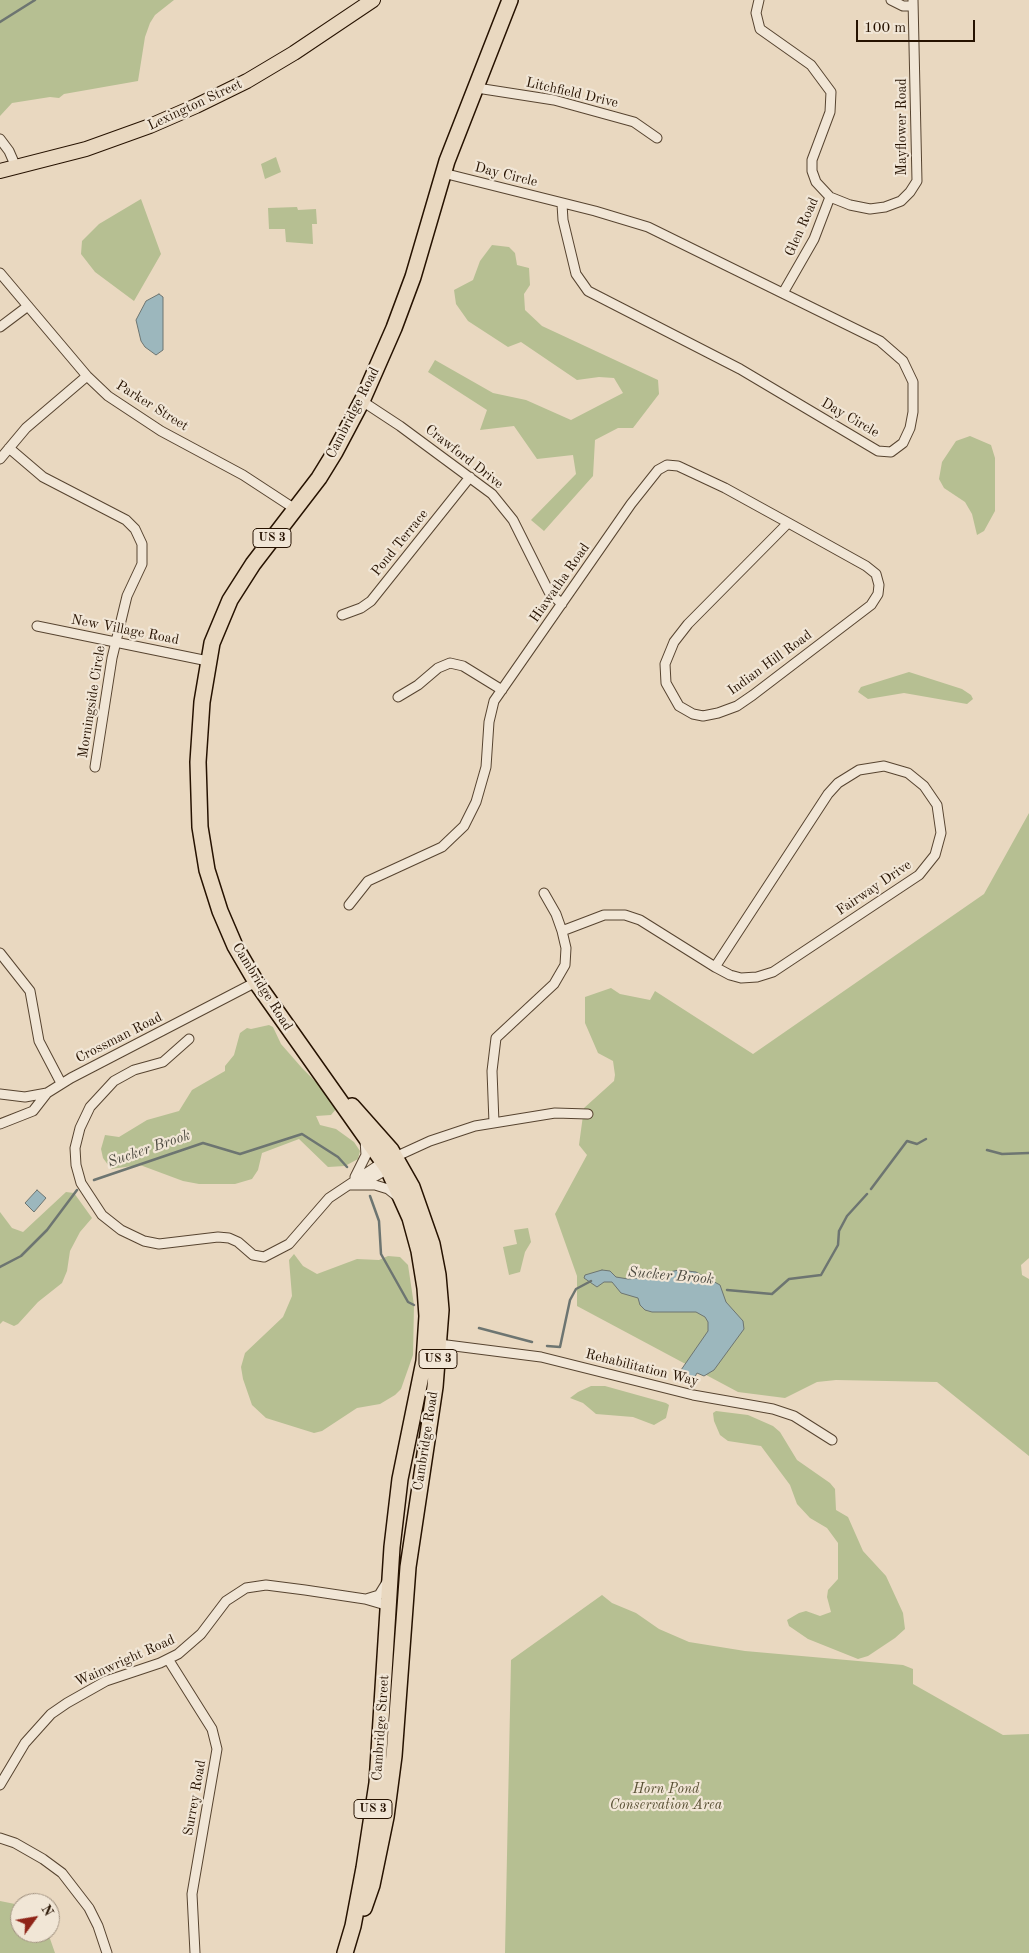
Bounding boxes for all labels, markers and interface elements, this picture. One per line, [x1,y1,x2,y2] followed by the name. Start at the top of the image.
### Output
[859,10,978,42] scale bar
[864,21,906,36] text: 100 m
[524,74,620,112] street label: Litchfield Drive
[145,76,245,134] street label: Lexington Street
[894,78,910,176] street label: Mayflower Road
[473,159,539,191] street label: Day Circle
[782,195,822,259] street label: Glen Road
[323,364,383,462] street label: Cambridge Road
[113,377,191,435] street label: Parker Street
[818,395,882,441] street label: Day Circle
[422,421,506,493] street label: Crawford Drive
[368,506,432,580] street label: Pond Terrace
[253,528,291,548] road number: US 3
[526,540,594,626] street label: Hiawatha Road
[70,611,180,649] street label: New Village Road
[725,627,815,699] street label: Indian Hill Road
[75,645,109,759] street label: Morningside Circle
[833,857,915,919] street label: Fairway Drive
[228,940,296,1034] street label: Cambridge Road
[73,1009,165,1067] street label: Crossman Road
[105,1126,193,1172] water label: Sucker Brook
[627,1263,715,1289] water label: Sucker Brook
[584,1346,700,1390] street label: Rehabilitation Way
[419,1350,457,1368] road number: US 3
[410,1390,442,1492] street label: Cambridge Road
[72,1631,178,1691] street label: Wainwright Road
[369,1674,393,1782] street label: Cambridge Street
[180,1759,210,1837] street label: Surrey Road
[610,1781,722,1814] park label: Horn Pond Conservation Area
[354,1800,392,1818] road number: US 3
[10,1893,60,1943] north arrow
[38,1902,56,1919] text: N

